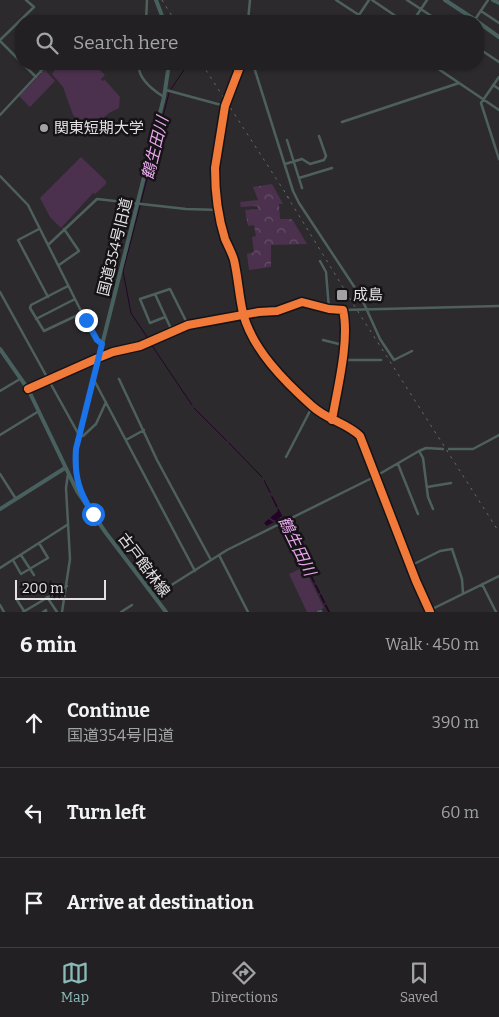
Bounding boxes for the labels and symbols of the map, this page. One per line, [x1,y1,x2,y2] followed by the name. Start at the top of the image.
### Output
[138,113,172,181] water label: 鶴生田川
[54,119,144,137] place label: 関東短期大学
[38,122,50,134] marker: 関東短期大学
[94,196,136,298] street label: 国道354号旧道
[353,286,383,304] place label: 成島
[335,288,349,302] marker: 成島
[75,309,98,332] route end
[82,503,105,526] route start
[274,513,320,581] water label: 鶴生田川
[114,530,174,600] street label: 古戸館林線
[15,577,106,600] scale bar

